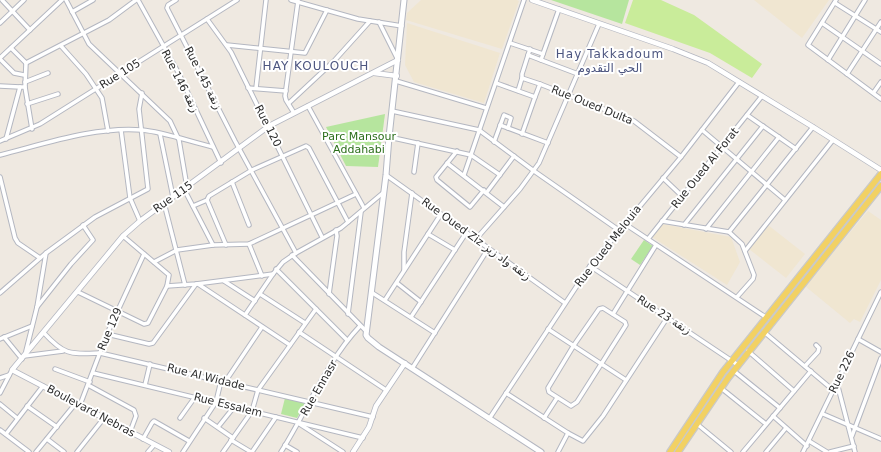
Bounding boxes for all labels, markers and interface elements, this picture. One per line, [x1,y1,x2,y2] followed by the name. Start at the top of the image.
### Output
[182,44,224,112] street label: Rue 145 زنقة
[159,47,201,115] street label: Rue 146 زنقة
[556,47,664,76] district label: Hay Takkadoum الحي التقدوم
[97,56,143,92] street label: Rue 105
[263,59,369,73] district label: HAY KOULOUCH
[549,83,635,127] street label: Rue Oued Dulta
[252,103,284,149] street label: Rue 120
[669,125,742,211] street label: Rue Oued Al Forat
[322,130,396,156] park label: Parc Mansour Addahabi
[151,179,195,215] street label: Rue 115
[419,195,533,283] street label: Rue Oued Ziz زنقة واد زيز
[572,203,644,289] street label: Rue Oued Melouia
[635,293,693,337] street label: Rue 23 زنقة
[95,306,125,352] street label: Rue 129
[826,349,858,395] street label: Rue 226
[298,357,340,418] street label: Rue Ennasr
[166,361,246,393] street label: Rue Al Widade
[45,382,138,440] street label: Boulevard Nebras
[192,390,264,420] street label: Rue Essalem

